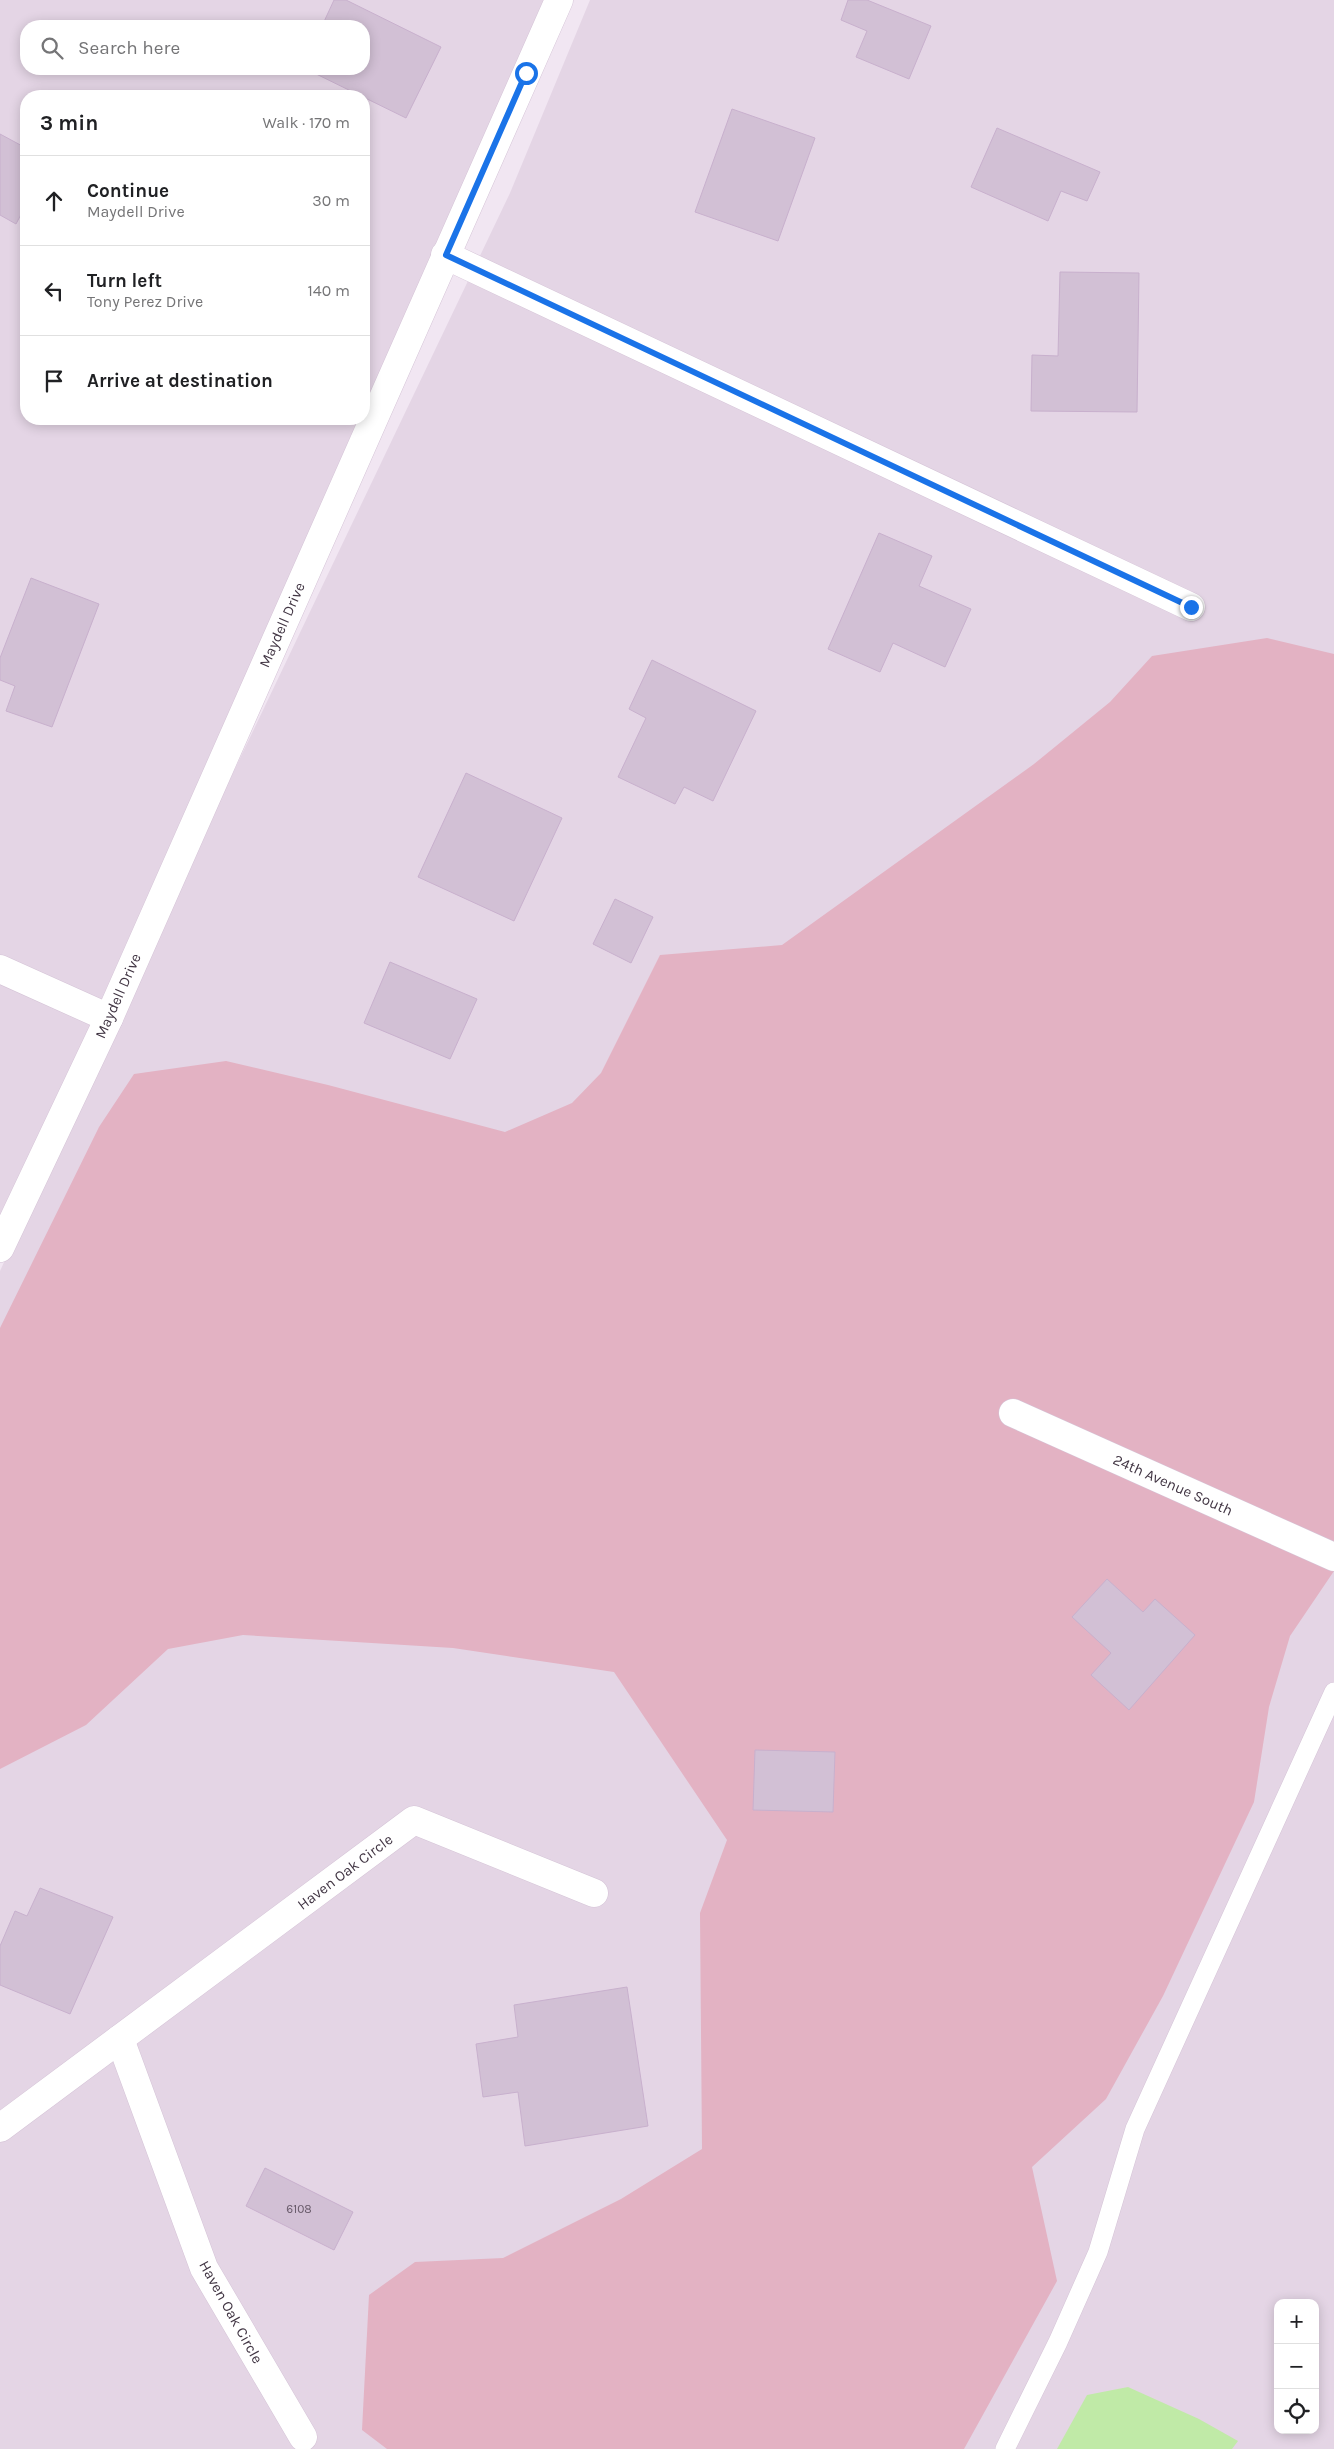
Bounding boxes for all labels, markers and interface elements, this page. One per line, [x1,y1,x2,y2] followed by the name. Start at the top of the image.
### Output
[20,20,370,75] search box
[38,34,66,62] icon: search
[78,37,180,59] text: Search here
[515,62,538,85] route start
[40,111,98,135] text: 3 min
[262,113,350,132] text: Walk · 170 m
[87,180,169,202] text: Continue
[40,187,68,215] icon: ahead
[312,191,350,210] text: 30 m
[87,202,185,221] text: Maydell Drive
[87,270,162,292] text: Turn left
[40,277,68,305] icon: left
[308,281,350,300] text: 140 m
[87,292,203,311] text: Tony Perez Drive
[40,367,68,395] icon: arrive
[87,370,273,392] text: Arrive at destination
[255,580,309,670] street label: Maydell Drive
[1180,596,1203,619] route end
[91,951,145,1041] street label: Maydell Drive
[1110,1450,1236,1520] street label: 24th Avenue South
[294,1830,396,1914] street label: Haven Oak Circle
[286,2202,312,2216] house number: 6108
[195,2257,267,2367] street label: Haven Oak Circle
[1274,2299,1319,2434] map controls
[1274,2299,1319,2344] button: +
[1274,2344,1319,2389] button: −
[1274,2389,1319,2434] button: locate

